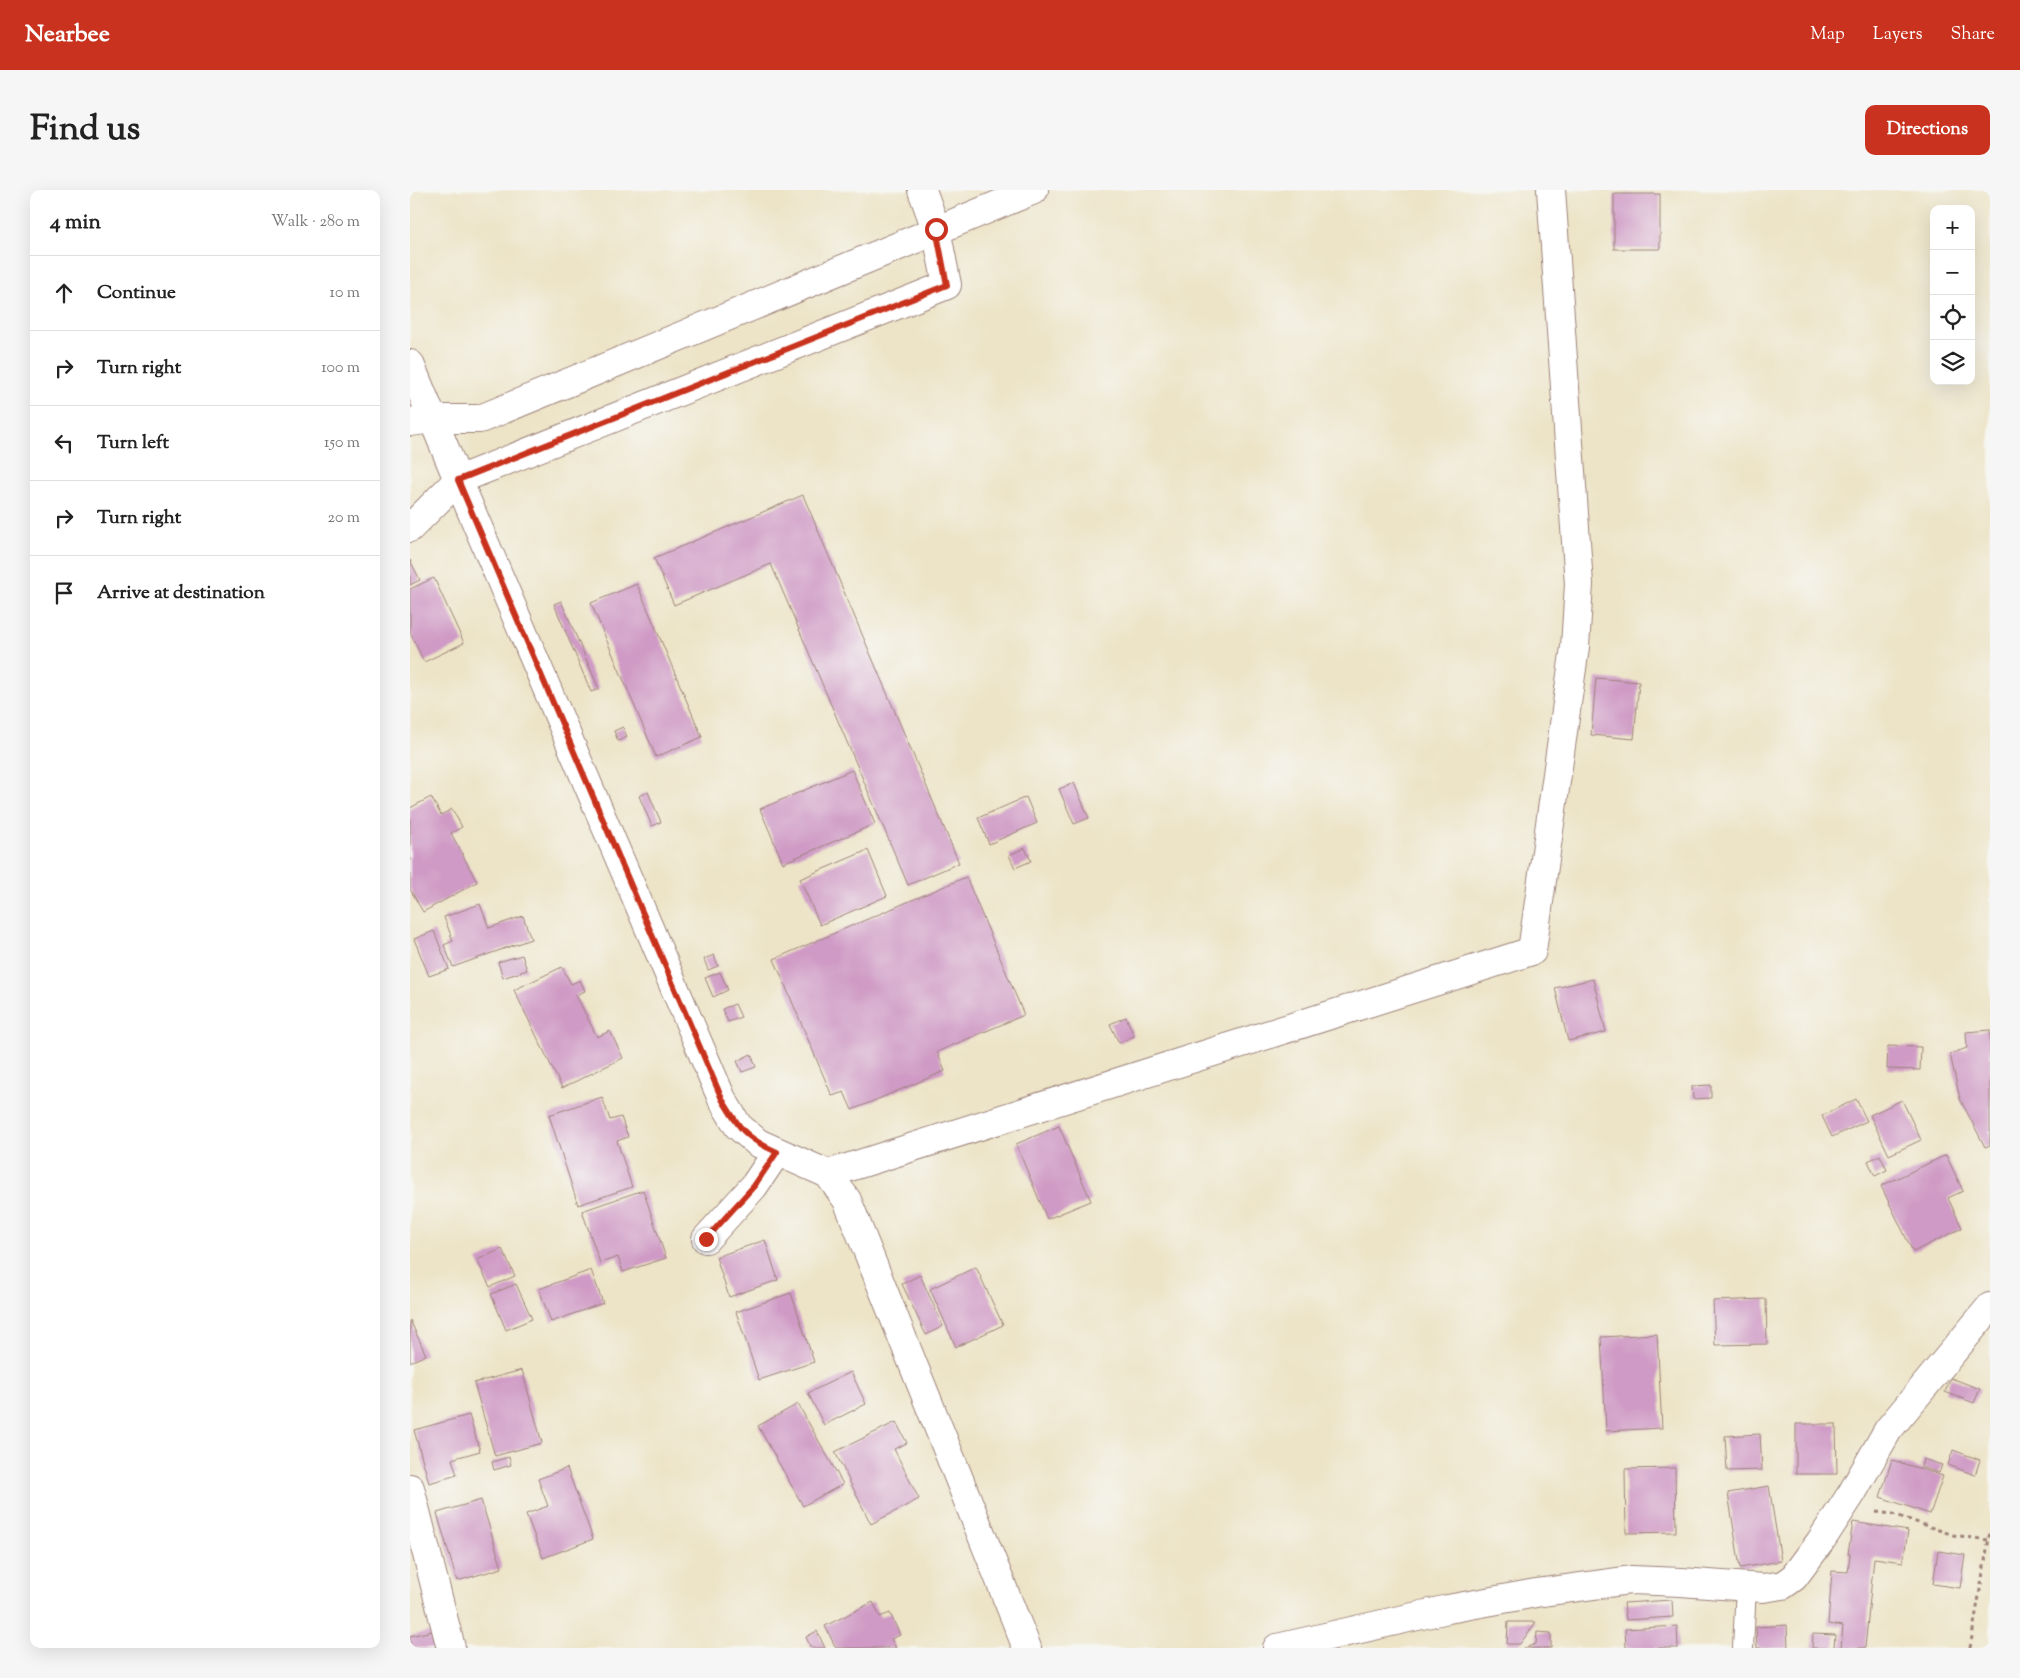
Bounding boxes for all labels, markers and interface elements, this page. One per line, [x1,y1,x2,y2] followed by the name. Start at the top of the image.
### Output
[25,18,110,52] text: Nearbee
[1810,22,1845,48] text: Map
[1873,22,1923,48] text: Layers
[1951,22,1995,48] text: Share
[30,105,140,156] text: Find us
[1865,105,1990,155] button: Directions
[1930,205,1975,385] map controls
[1930,205,1975,250] button: +
[50,208,101,238] text: 4 min
[271,211,360,234] text: Walk · 280 m
[925,218,948,241] route start
[1930,250,1975,295] button: −
[50,279,78,307] icon: ahead
[97,280,176,307] text: Continue
[330,282,360,305] text: 10 m
[1930,295,1975,340] button: locate
[1930,340,1975,385] button: layers
[50,354,78,382] icon: right
[97,355,181,382] text: Turn right
[321,357,360,380] text: 100 m
[50,429,78,457] icon: left
[97,430,169,457] text: Turn left
[324,432,360,455] text: 150 m
[50,504,78,532] icon: right
[97,505,181,532] text: Turn right
[327,507,360,530] text: 20 m
[50,579,78,607] icon: arrive
[97,580,265,607] text: Arrive at destination
[695,1228,718,1251] route end

